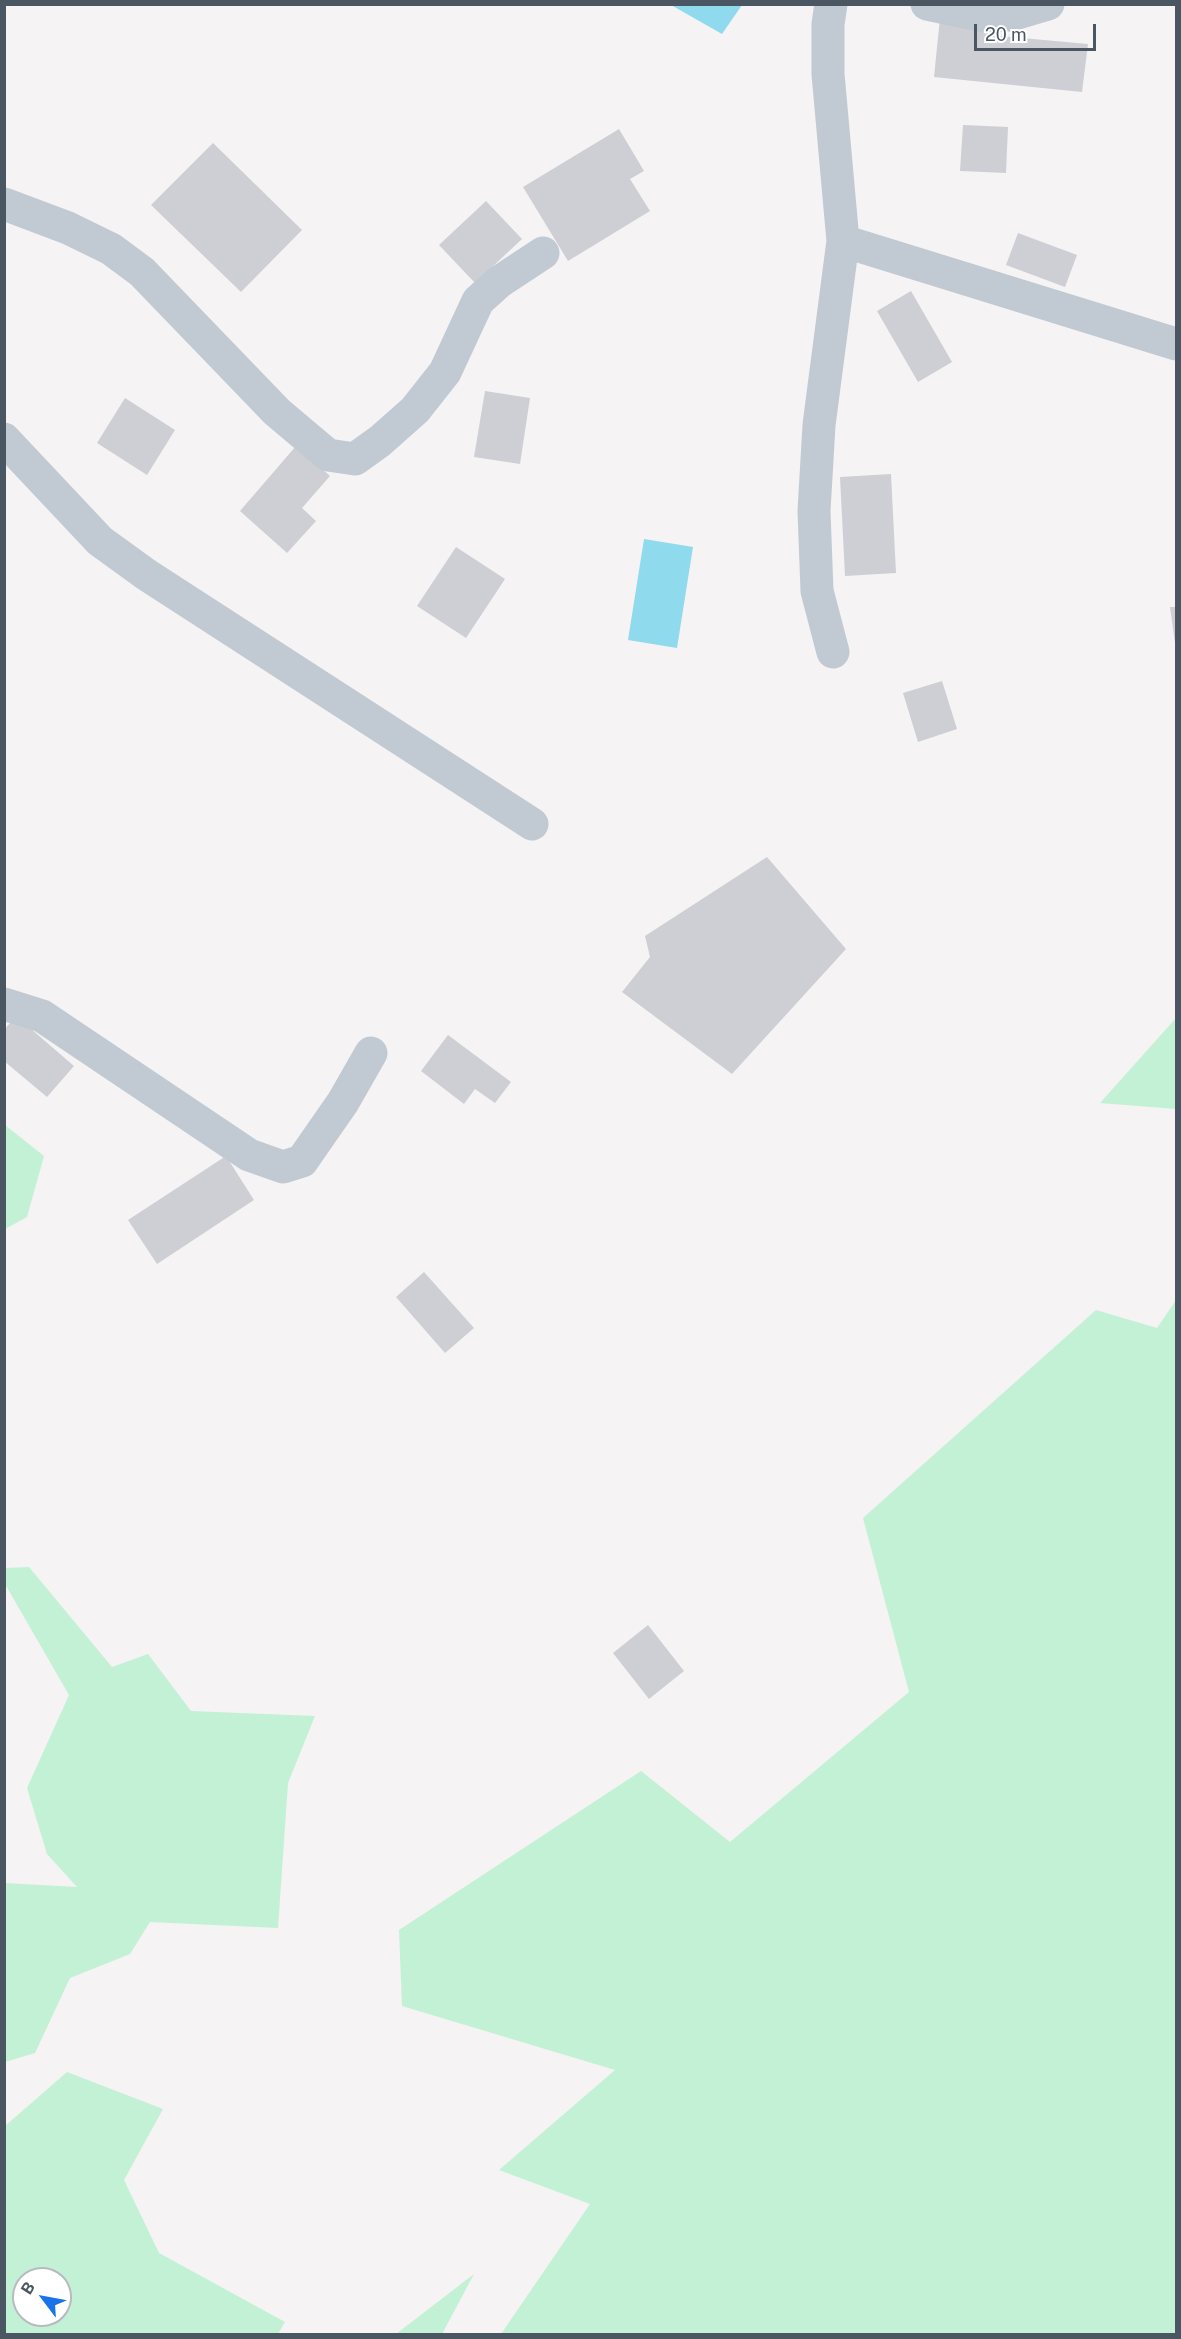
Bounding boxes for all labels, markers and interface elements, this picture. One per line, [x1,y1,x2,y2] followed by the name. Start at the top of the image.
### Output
[977,12,1098,50] scale bar
[985,24,1027,45] text: 20 m
[12,2267,72,2327] north arrow
[17,2279,39,2298] text: B

